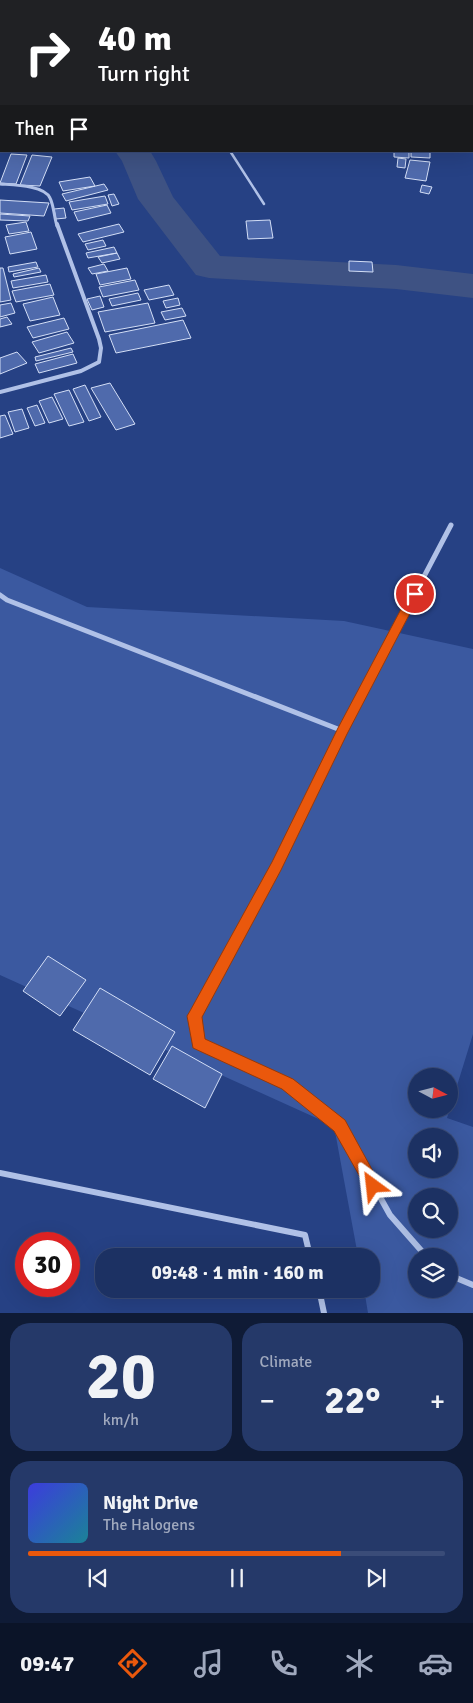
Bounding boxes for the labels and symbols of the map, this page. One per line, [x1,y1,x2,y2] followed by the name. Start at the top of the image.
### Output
[394,573,436,615] pin
[408,1068,458,1118] north arrow
[346,1159,398,1211] position arrow
[15,1232,80,1297] speed limit sign: 30

